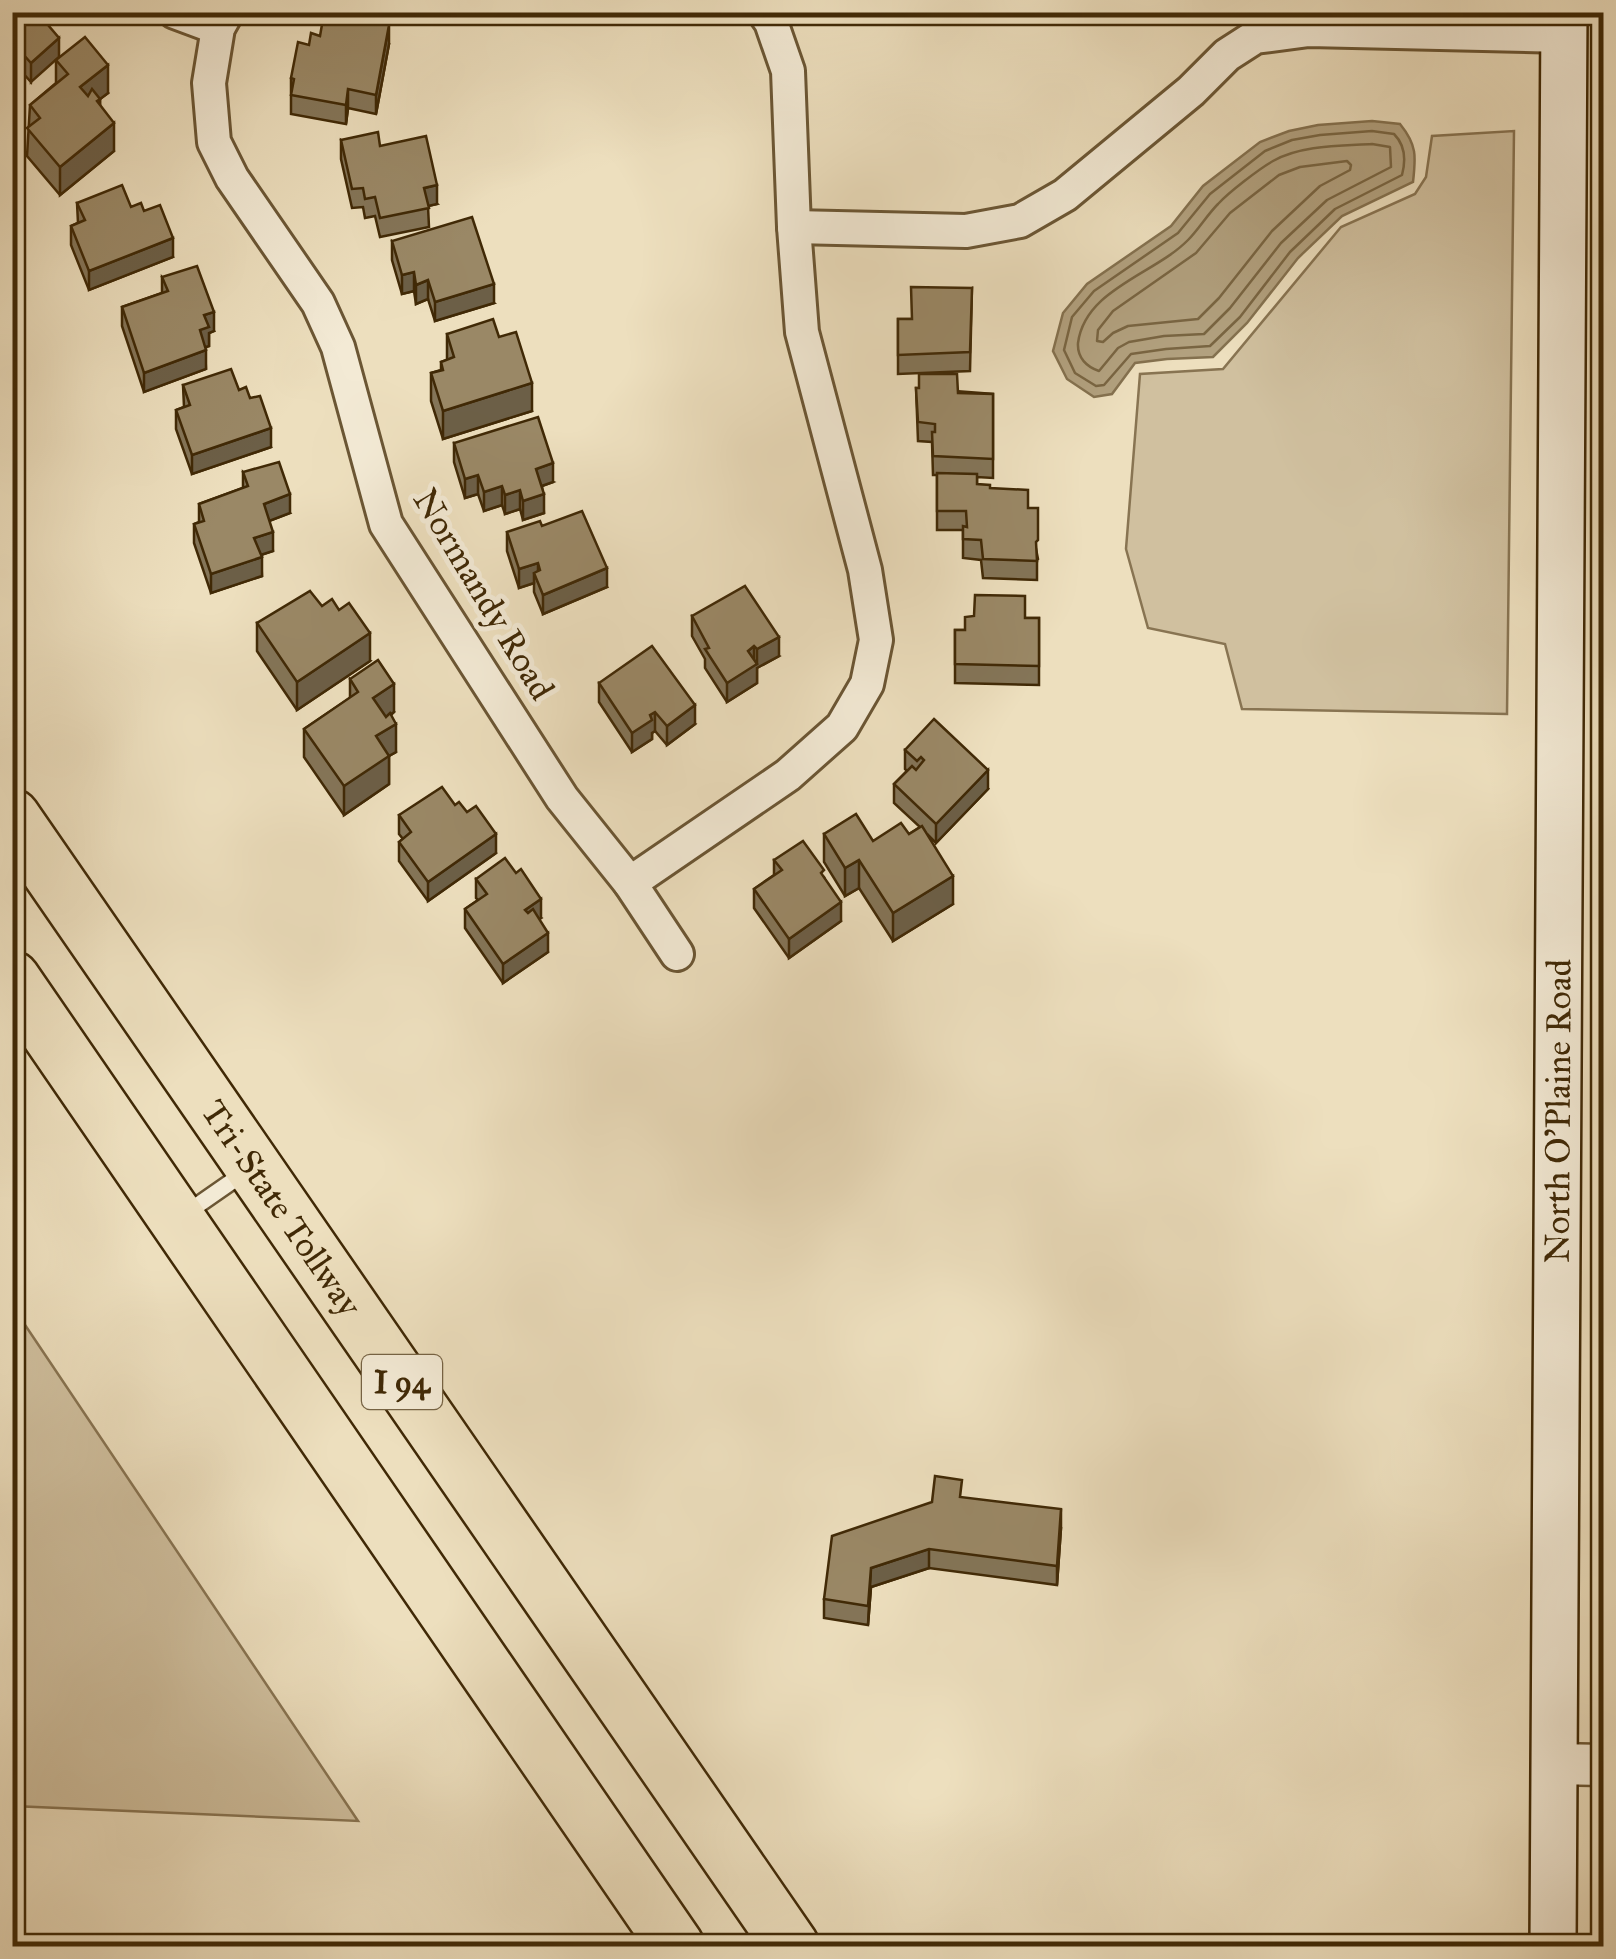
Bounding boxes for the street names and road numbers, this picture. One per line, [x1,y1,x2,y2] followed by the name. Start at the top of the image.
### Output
[404,481,564,708] street label: Normandy Road
[1536,958,1581,1263] street label: North O'Plaine Road
[192,1092,371,1325] street label: Tri-State Tollway
[362,1355,442,1409] road number: I 94

